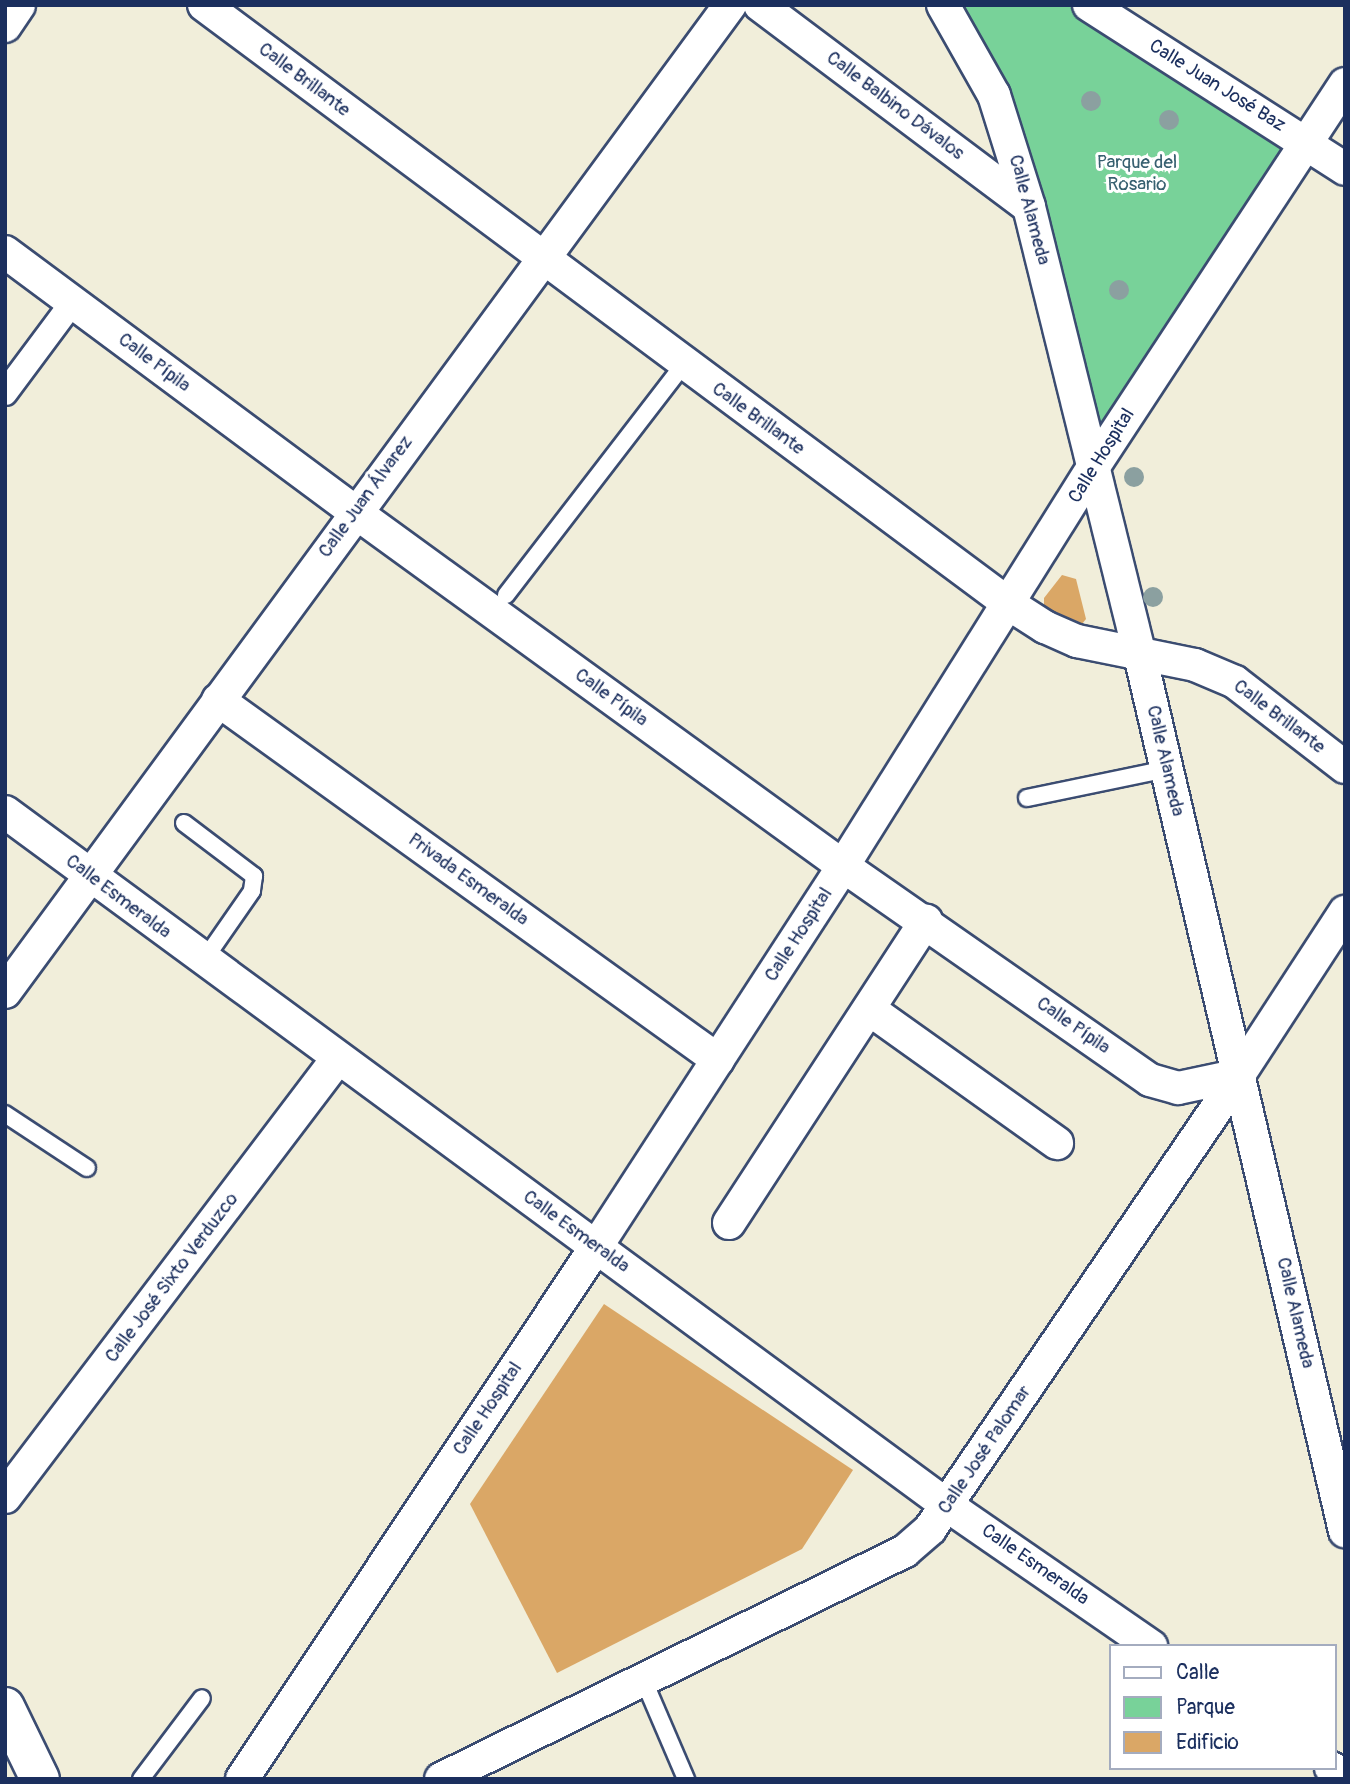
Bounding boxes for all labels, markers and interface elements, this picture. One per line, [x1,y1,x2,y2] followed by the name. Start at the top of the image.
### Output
[1145,35,1289,137] street label: Calle Juan José Baz
[254,38,354,122] street label: Calle Brillante
[822,47,968,165] street label: Calle Balbino Dávalos
[1003,152,1055,268] street label: Calle Alameda
[1097,152,1177,196] park label: Parque del Rosario
[113,328,195,398] street label: Calle Pípila
[707,378,809,460] street label: Calle Brillante
[1064,405,1140,507] street label: Calle Hospital
[314,432,418,562] street label: Calle Juan Álvarez
[570,664,652,732] street label: Calle Pípila
[1229,675,1329,759] street label: Calle Brillante
[1141,703,1189,819] street label: Calle Alameda
[403,829,533,931] street label: Privada Esmeralda
[61,850,175,944] street label: Calle Esmeralda
[760,884,838,986] street label: Calle Hospital
[1032,992,1114,1060] street label: Calle Pípila
[518,1186,634,1278] street label: Calle Esmeralda
[101,1189,243,1367] street label: Calle José Sixto Verduzco
[1271,1255,1319,1371] street label: Calle Alameda
[449,1358,527,1460] street label: Calle Hospital
[934,1381,1036,1519] street label: Calle José Palomar
[977,1520,1093,1610] street label: Calle Esmeralda
[1108,1644,1336,1770] legend
[1176,1659,1219,1686] text: Calle
[1176,1694,1235,1721] text: Parque
[1176,1729,1239,1756] text: Edificio

